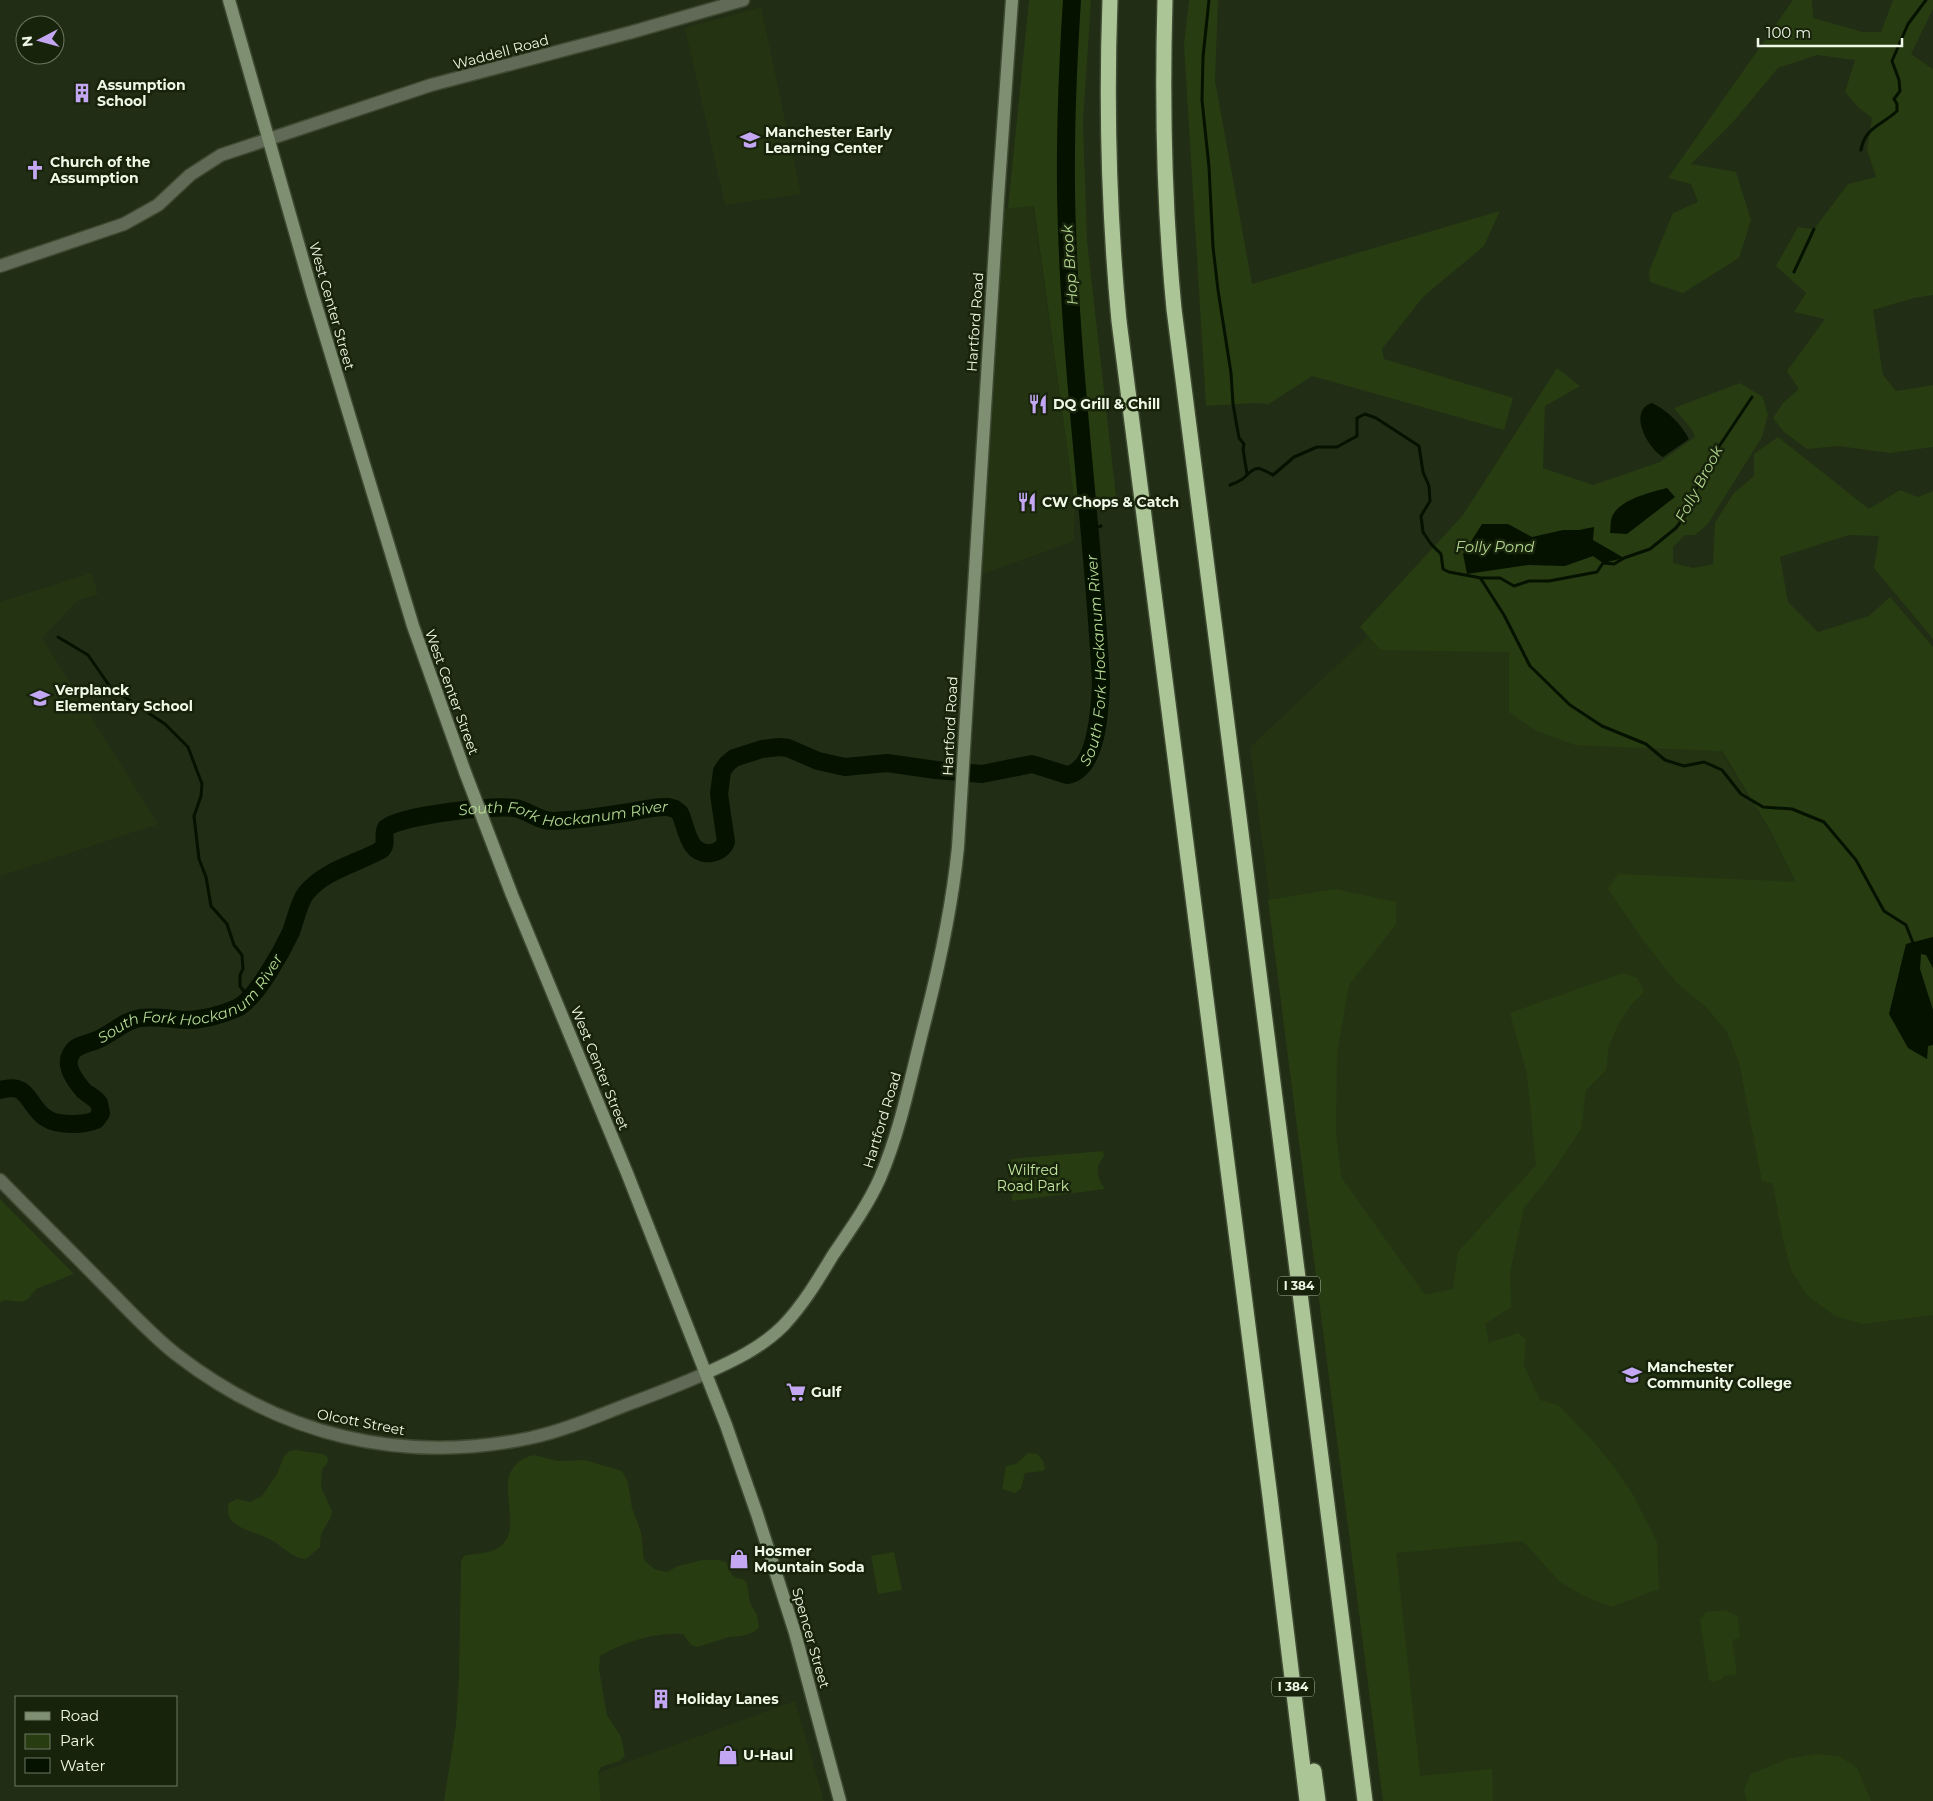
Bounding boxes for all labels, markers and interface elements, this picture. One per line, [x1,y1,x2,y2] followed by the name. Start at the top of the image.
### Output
[15,15,65,65] north arrow
[1758,15,1902,47] scale bar
[1766,23,1811,42] text: 100 m
[451,31,551,73] street label: Waddell Road
[18,35,37,48] text: N
[96,76,186,110] place label: Assumption School
[71,82,93,104] building icon: Assumption School
[765,123,893,157] place label: Manchester Early Learning Center
[739,129,761,151] school or university icon: Manchester Early Learning Center
[49,153,151,187] place label: Church of the Assumption
[24,159,46,181] church icon: Church of the Assumption
[1057,223,1082,306] water label: Hop Brook
[305,240,359,372] street label: West Center Street
[963,272,987,372] street label: Hartford Road
[1027,393,1049,415] restaurant icon: DQ Grill & Chill
[1053,395,1160,413] place label: DQ Grill & Chill
[1671,441,1727,525] water label: Folly Brook
[1016,491,1038,513] restaurant icon: CW Chops & Catch
[1042,493,1179,511] place label: CW Chops & Catch
[1456,537,1535,556] water label: Folly Pond
[1075,553,1110,769] water label: South Fork Hockanum River
[421,627,483,758] street label: West Center Street
[938,676,962,776] street label: Hartford Road
[54,681,193,715] place label: Verplanck Elementary School
[29,687,51,709] school or university icon: Verplanck Elementary School
[457,797,669,831] water label: South Fork Hockanum River
[94,950,287,1047] water label: South Fork Hockanum River
[567,1003,633,1133] street label: West Center Street
[859,1070,905,1170] street label: Hartford Road
[997,1161,1070,1195] park label: Wilfred Road Park
[1278,1276,1320,1295] road number: I 384
[1647,1358,1792,1392] place label: Manchester Community College
[1621,1364,1643,1386] school or university icon: Manchester Community College
[785,1381,807,1403] supermarket icon: Gulf
[811,1383,842,1401] place label: Gulf
[315,1405,407,1439] street label: Olcott Street
[754,1542,865,1576] place label: Hosmer Mountain Soda
[728,1548,750,1570] shop icon: Hosmer Mountain Soda
[788,1586,834,1691] street label: Spencer Street
[1272,1678,1314,1696] road number: I 384
[650,1688,672,1710] building icon: Holiday Lanes
[676,1690,779,1708] place label: Holiday Lanes
[15,1696,178,1786] legend
[60,1706,99,1725] text: Road
[60,1731,94,1750] text: Park
[717,1744,739,1766] shop icon: U-Haul
[743,1746,793,1764] place label: U-Haul
[60,1756,106,1775] text: Water

